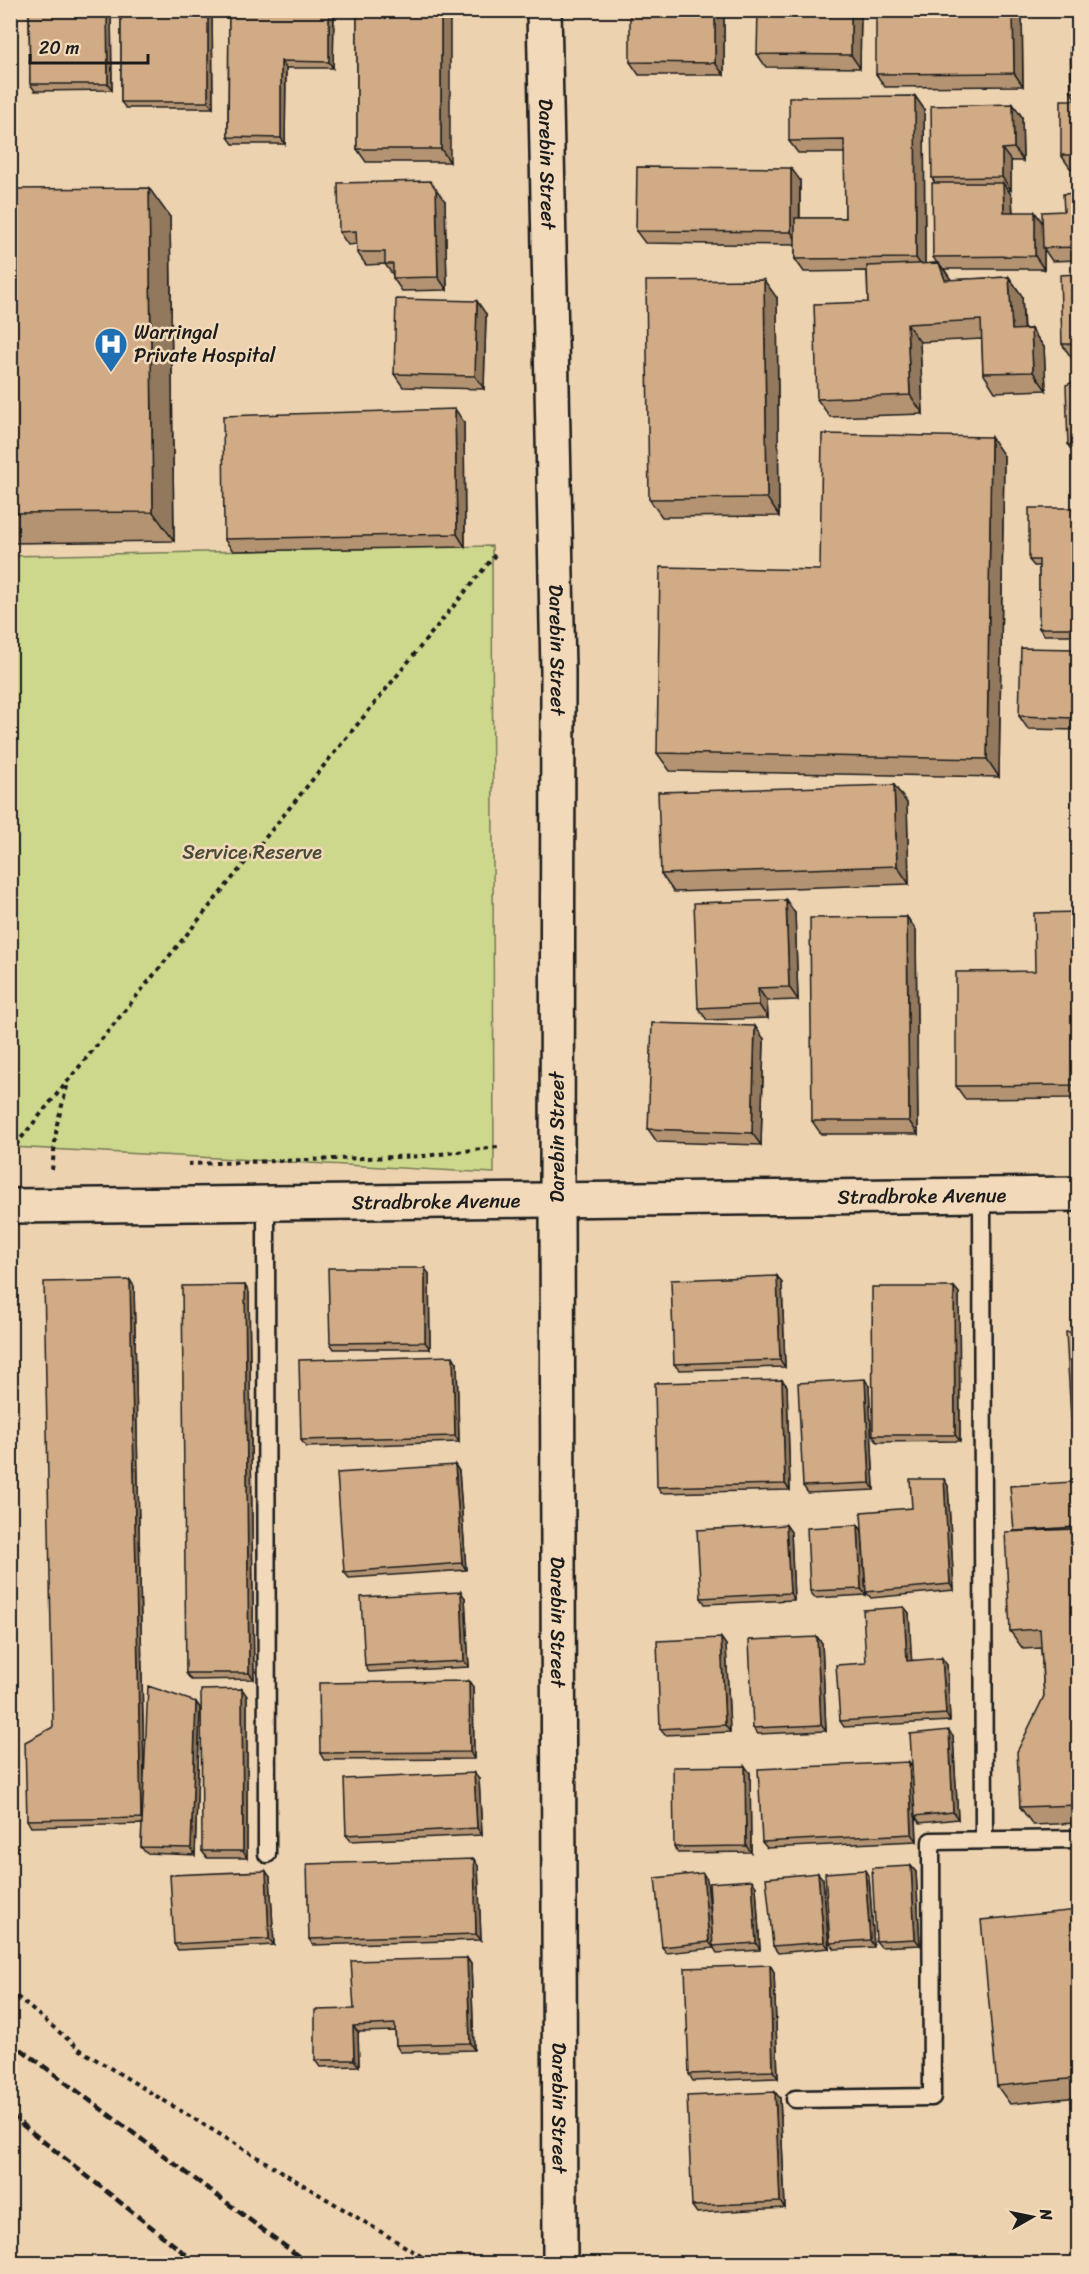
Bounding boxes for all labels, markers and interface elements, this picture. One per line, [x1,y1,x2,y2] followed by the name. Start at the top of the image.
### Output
[30,27,148,65] scale bar
[39,32,79,64] text: 20 m
[528,98,566,231] street label: Darebin Street
[134,315,277,373] place label: Warringal Private Hospital
[93,326,129,373] hospital icon: Warringal Private Hospital
[539,584,576,716] street label: Darebin Street
[182,835,322,870] park label: Service Reserve
[540,1071,575,1202] street label: Darebin Street
[837,1177,1007,1214] street label: Stradbroke Avenue
[351,1183,521,1220] street label: Stradbroke Avenue
[541,1556,576,1688] street label: Darebin Street
[542,2042,577,2174] street label: Darebin Street
[1002,2187,1062,2247] north arrow
[1031,2206,1062,2223] text: N

